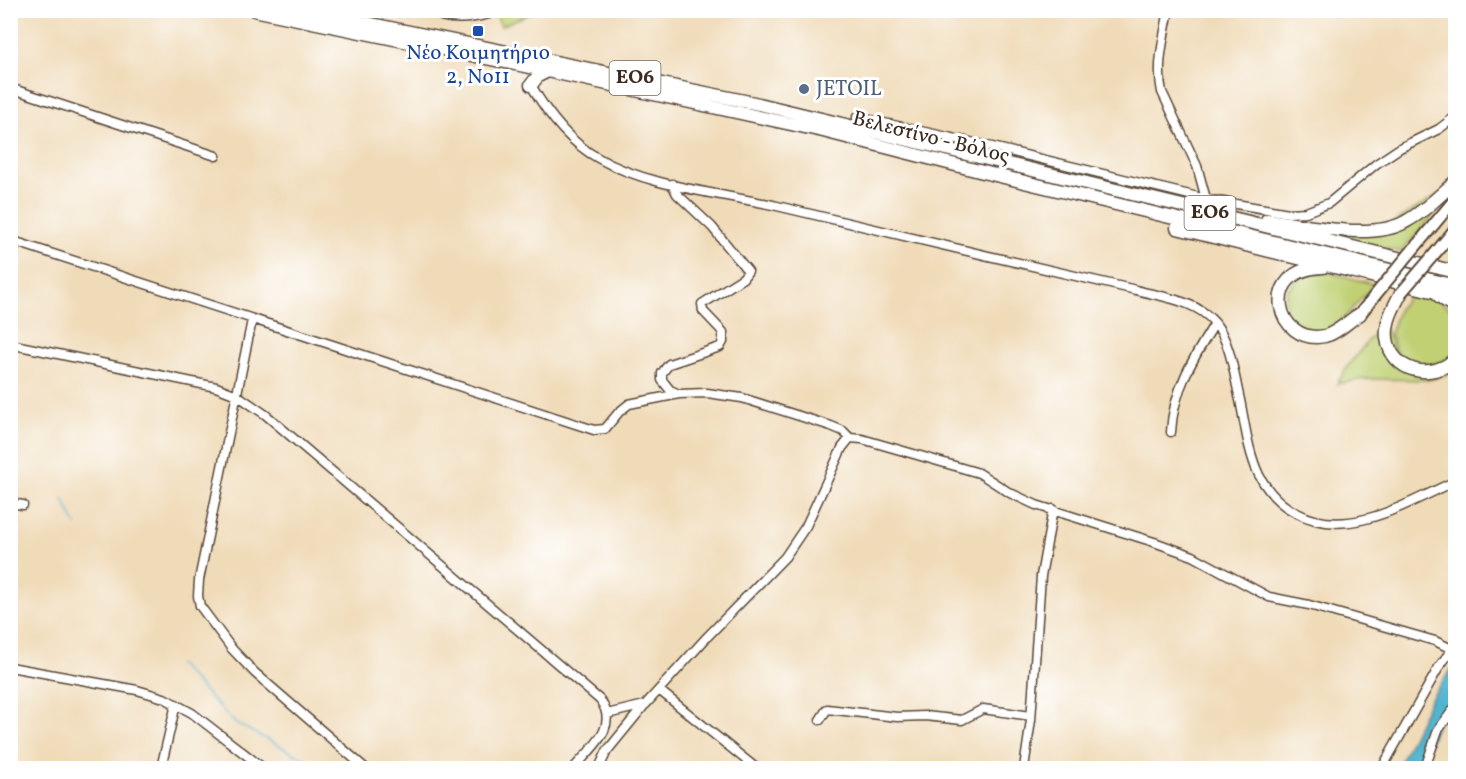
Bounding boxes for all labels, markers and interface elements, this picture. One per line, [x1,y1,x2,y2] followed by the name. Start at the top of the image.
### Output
[471,24,485,38] marker: Νέο Κοιμητήριο 2, Νο11
[406,39,550,92] place label: Νέο Κοιμητήριο 2, Νο11
[610,61,660,95] road number: ΕΟ6
[816,75,882,104] place label: JETOIL
[797,82,811,96] marker: JETOIL
[849,104,1013,172] street label: Βελεστίνο - Βόλος
[1184,196,1236,230] road number: ΕΟ6

